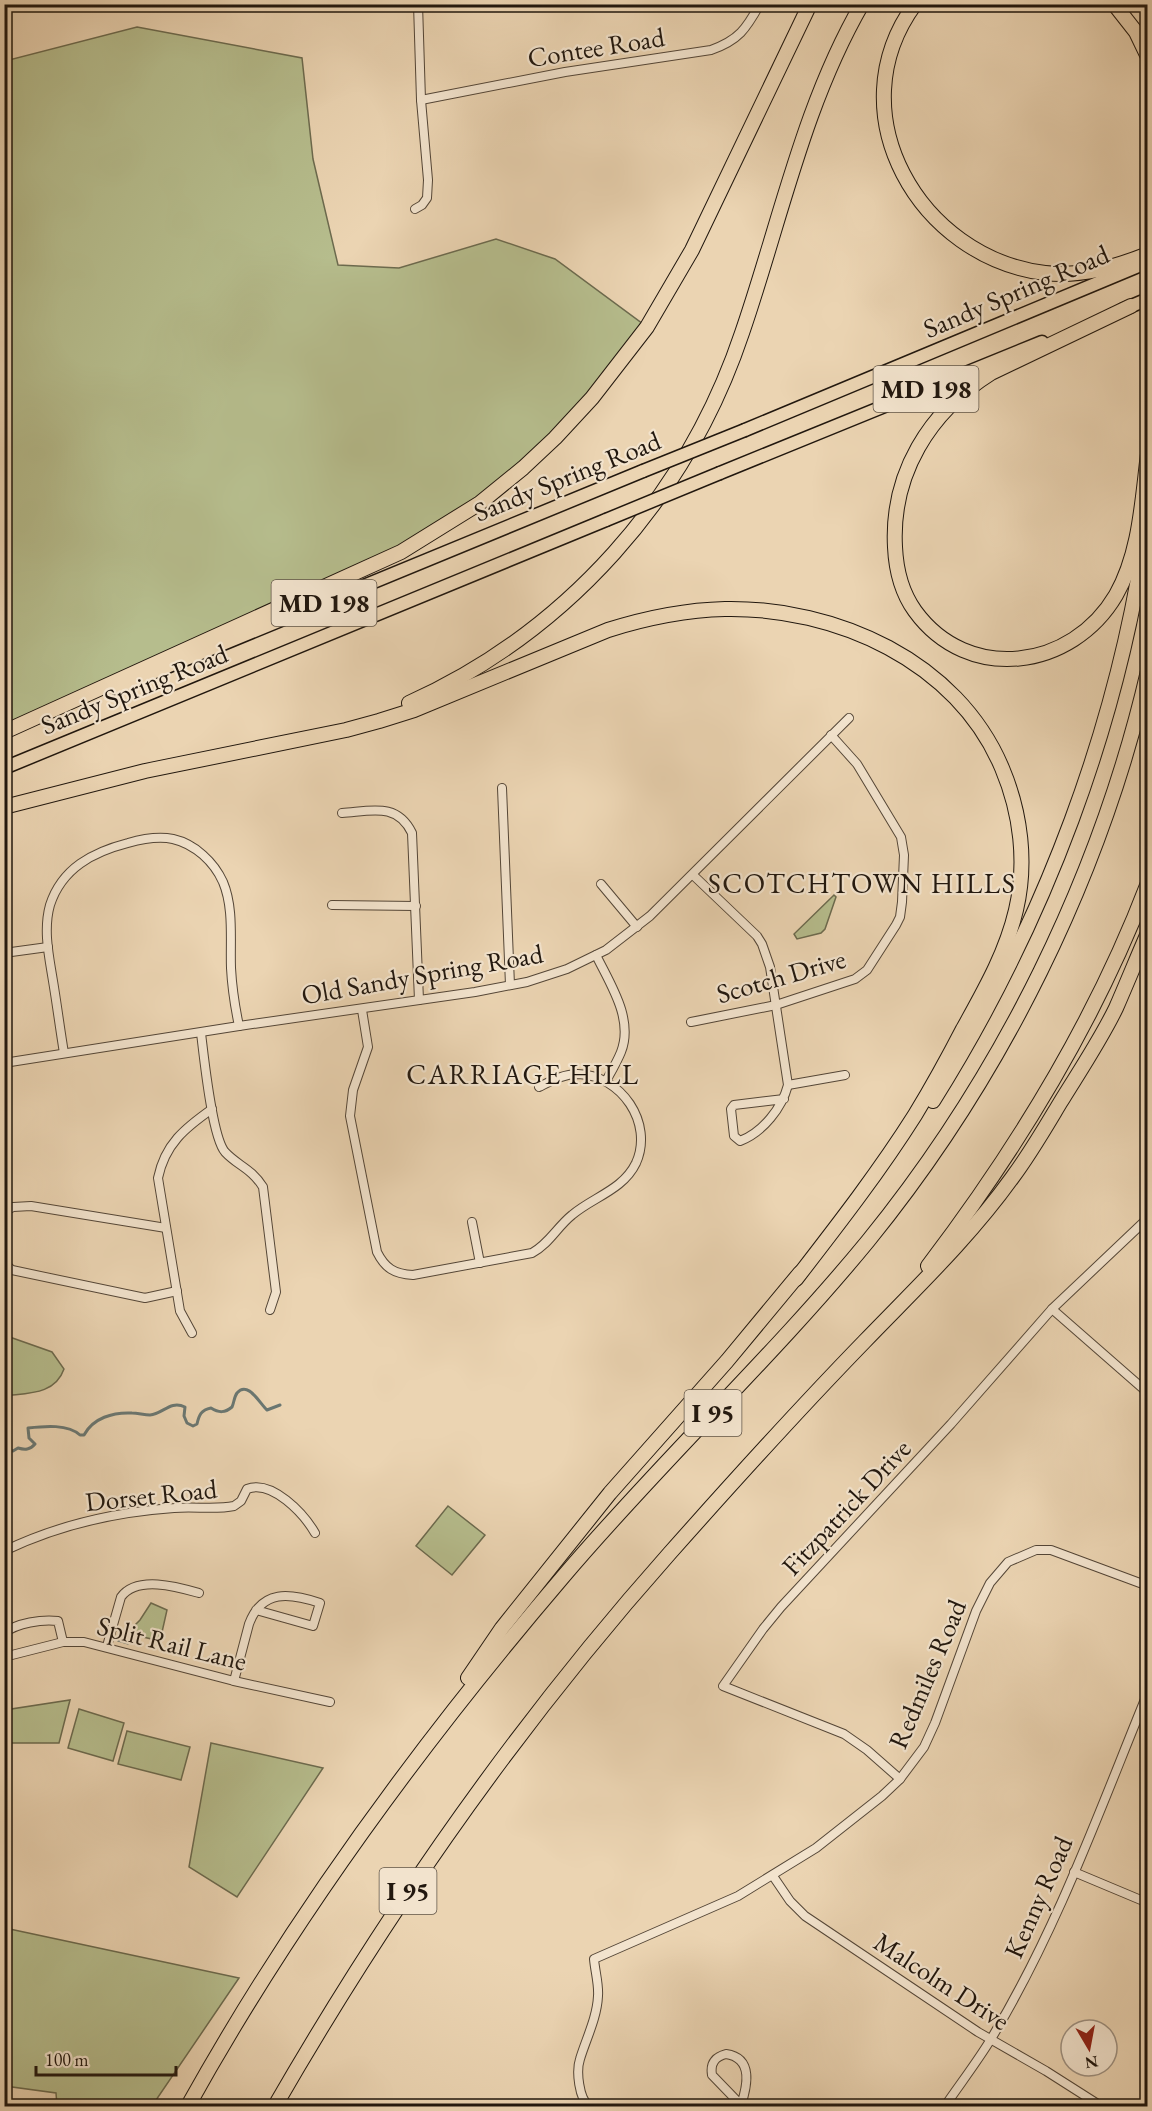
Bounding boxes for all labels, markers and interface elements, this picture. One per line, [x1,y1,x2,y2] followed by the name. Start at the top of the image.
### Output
[525,19,667,75] street label: Contee Road
[918,236,1115,346] street label: Sandy Spring Road
[874,366,978,412] road number: MD 198
[468,422,666,529] street label: Sandy Spring Road
[272,580,376,626] road number: MD 198
[35,635,233,742] street label: Sandy Spring Road
[708,865,1016,901] district label: SCOTCHTOWN HILLS
[298,935,546,1012] street label: Old Sandy Spring Road
[712,941,850,1011] street label: Scotch Drive
[406,1056,640,1092] district label: CARRIAGE HILL
[684,1390,742,1436] road number: I 95
[774,1431,918,1583] street label: Fitzpatrick Drive
[83,1471,219,1519] street label: Dorset Road
[880,1594,974,1754] street label: Redmiles Road
[94,1608,250,1678] street label: Split Rail Lane
[996,1830,1081,1964] street label: Kenny Road
[380,1868,436,1914] road number: I 95
[867,1924,1017,2038] street label: Malcolm Drive
[1059,2018,1119,2078] north arrow
[36,2039,176,2077] scale bar
[45,2048,89,2071] text: 100 m
[1083,2051,1100,2074] text: N

